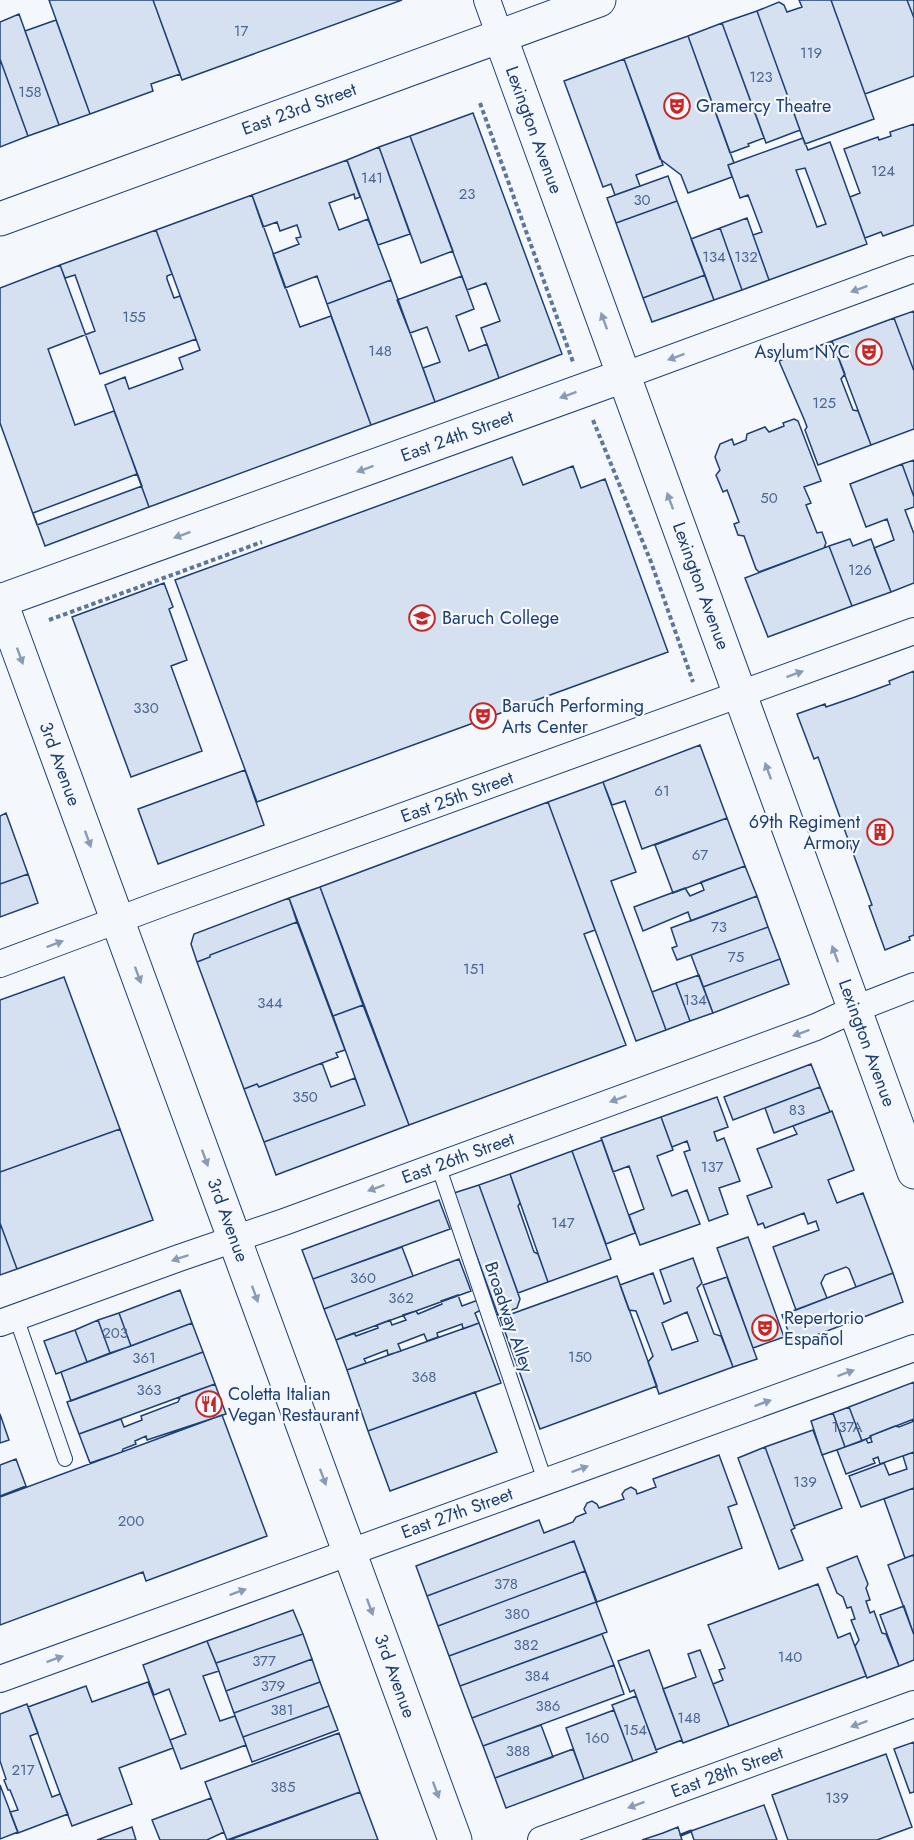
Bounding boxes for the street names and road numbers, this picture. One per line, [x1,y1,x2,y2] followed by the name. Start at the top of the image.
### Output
[499,63,569,197] street label: Lexington Avenue
[238,76,361,142] street label: East 23rd Street
[397,403,518,468] street label: East 24th Street
[666,519,736,653] street label: Lexington Avenue
[33,718,87,810] street label: 3rd Avenue
[397,764,518,829] street label: East 25th Street
[832,976,902,1110] street label: Lexington Avenue
[398,1125,519,1190] street label: East 26th Street
[201,1174,255,1266] street label: 3rd Avenue
[478,1258,540,1376] street label: Broadway Alley
[397,1480,517,1545] street label: East 27th Street
[368,1630,422,1722] street label: 3rd Avenue
[667,1739,787,1804] street label: East 28th Street

